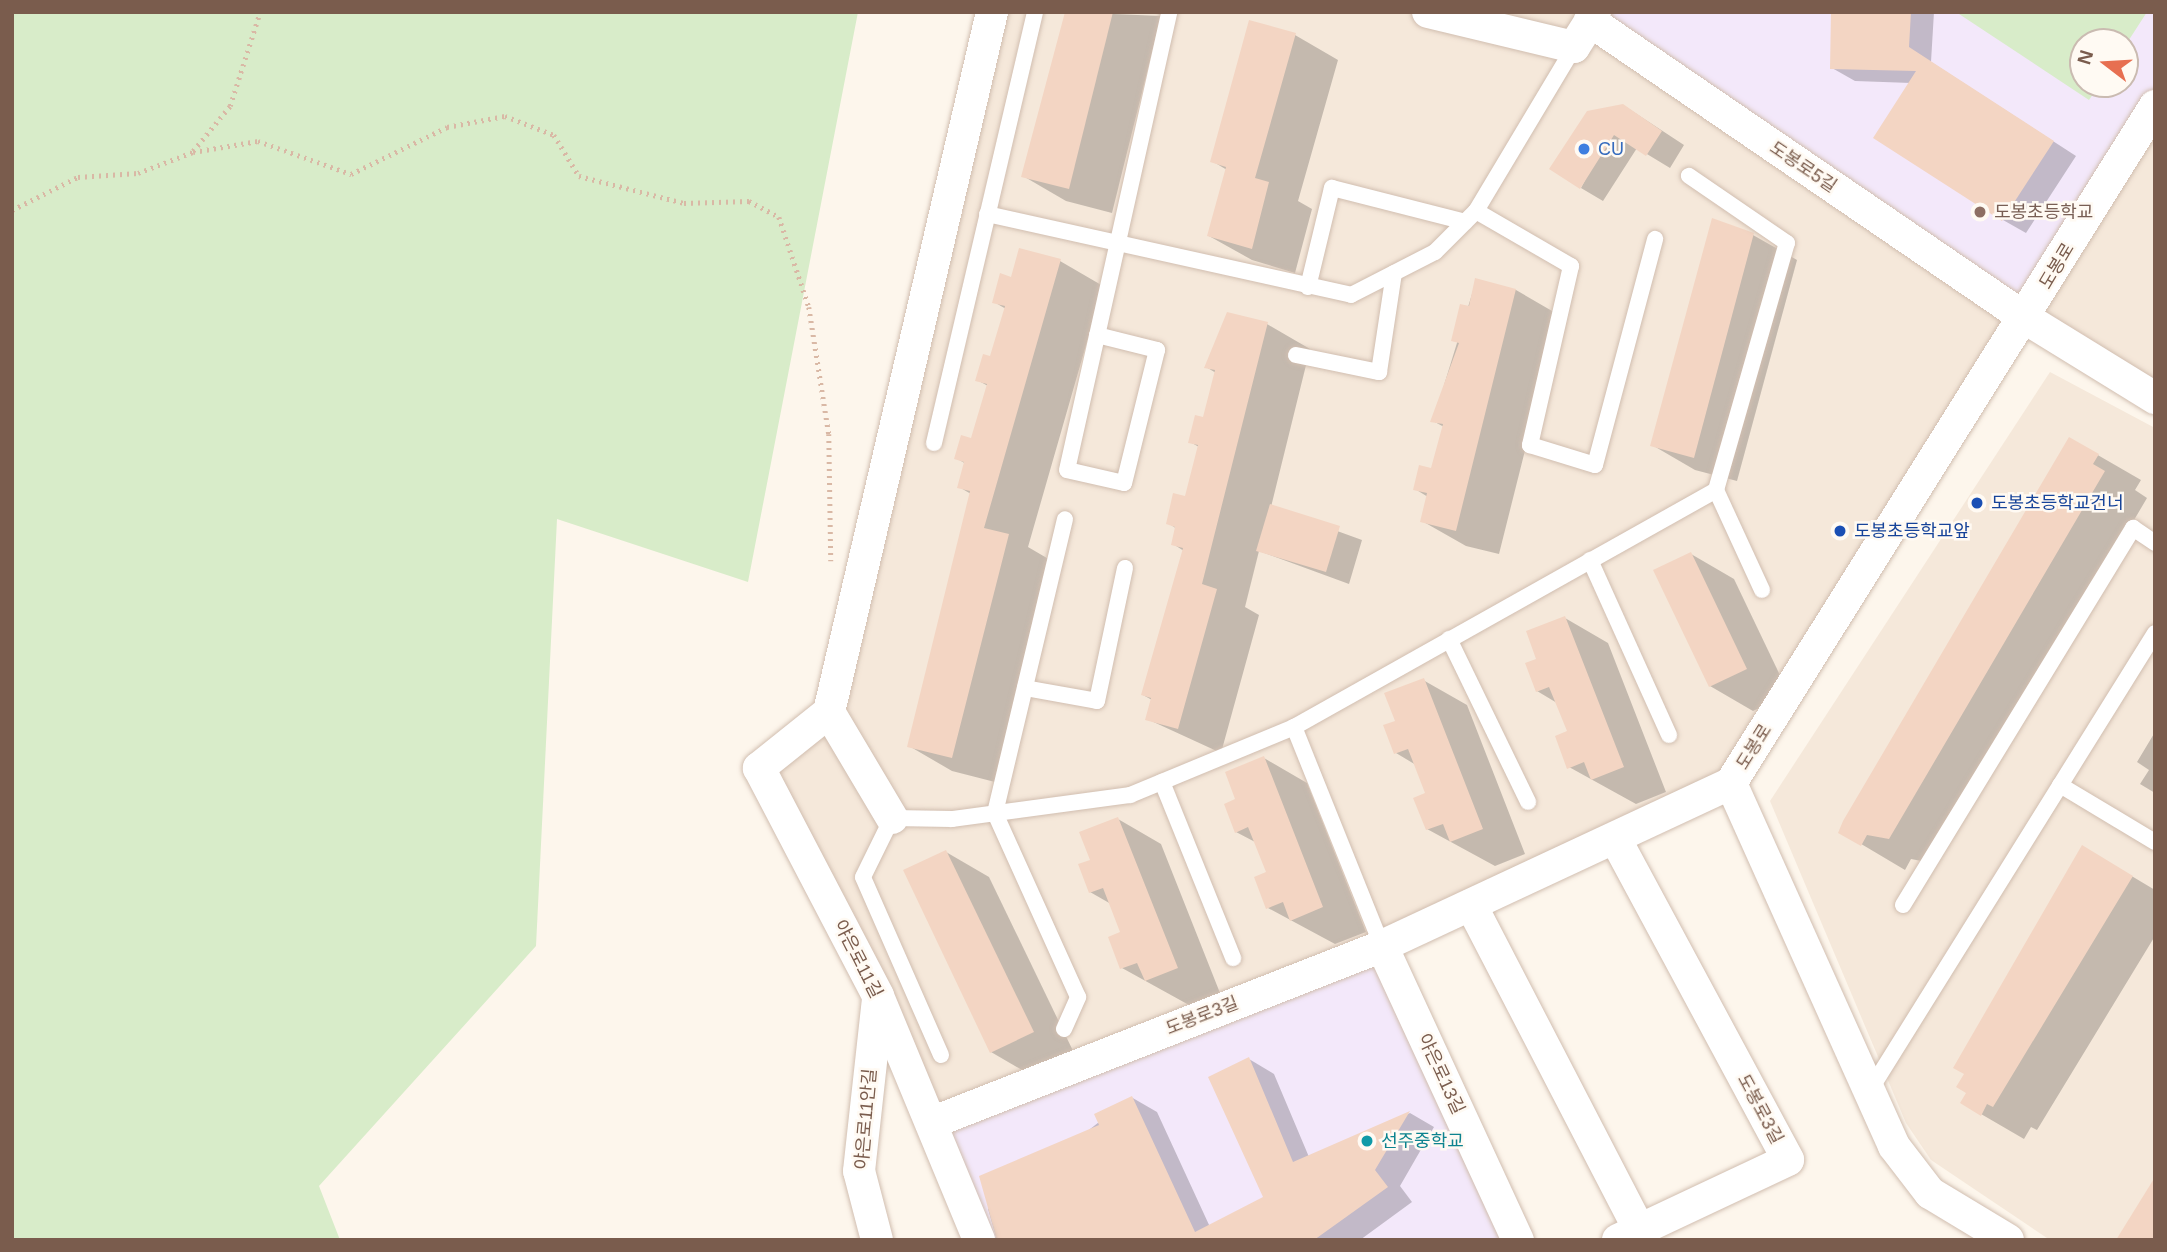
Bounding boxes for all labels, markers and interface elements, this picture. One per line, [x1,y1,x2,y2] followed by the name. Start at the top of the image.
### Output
[2069,28,2139,98] north arrow
[2073,48,2097,67] text: N
[1765,137,1841,197] street label: 도봉로5길
[1598,138,1624,160] place label: CU
[1576,141,1592,157] marker: CU
[1994,201,2093,223] place label: 도봉초등학교
[1972,204,1988,220] marker: 도봉초등학교
[2035,239,2079,293] street label: 도봉로
[1991,492,2123,514] place label: 도봉초등학교건너
[1969,495,1985,511] marker: 도봉초등학교건너
[1854,520,1970,542] place label: 도봉초등학교앞
[1832,523,1848,539] marker: 도봉초등학교앞
[1732,720,1776,774] street label: 도봉로
[829,916,887,1002] street label: 야은로11길
[1163,992,1241,1040] street label: 도봉로3길
[1413,1030,1469,1118] street label: 야은로13길
[851,1068,881,1170] street label: 야은로11안길
[1733,1070,1787,1148] street label: 도봉로3길
[1381,1130,1464,1152] place label: 선주중학교
[1359,1133,1375,1149] marker: 선주중학교

